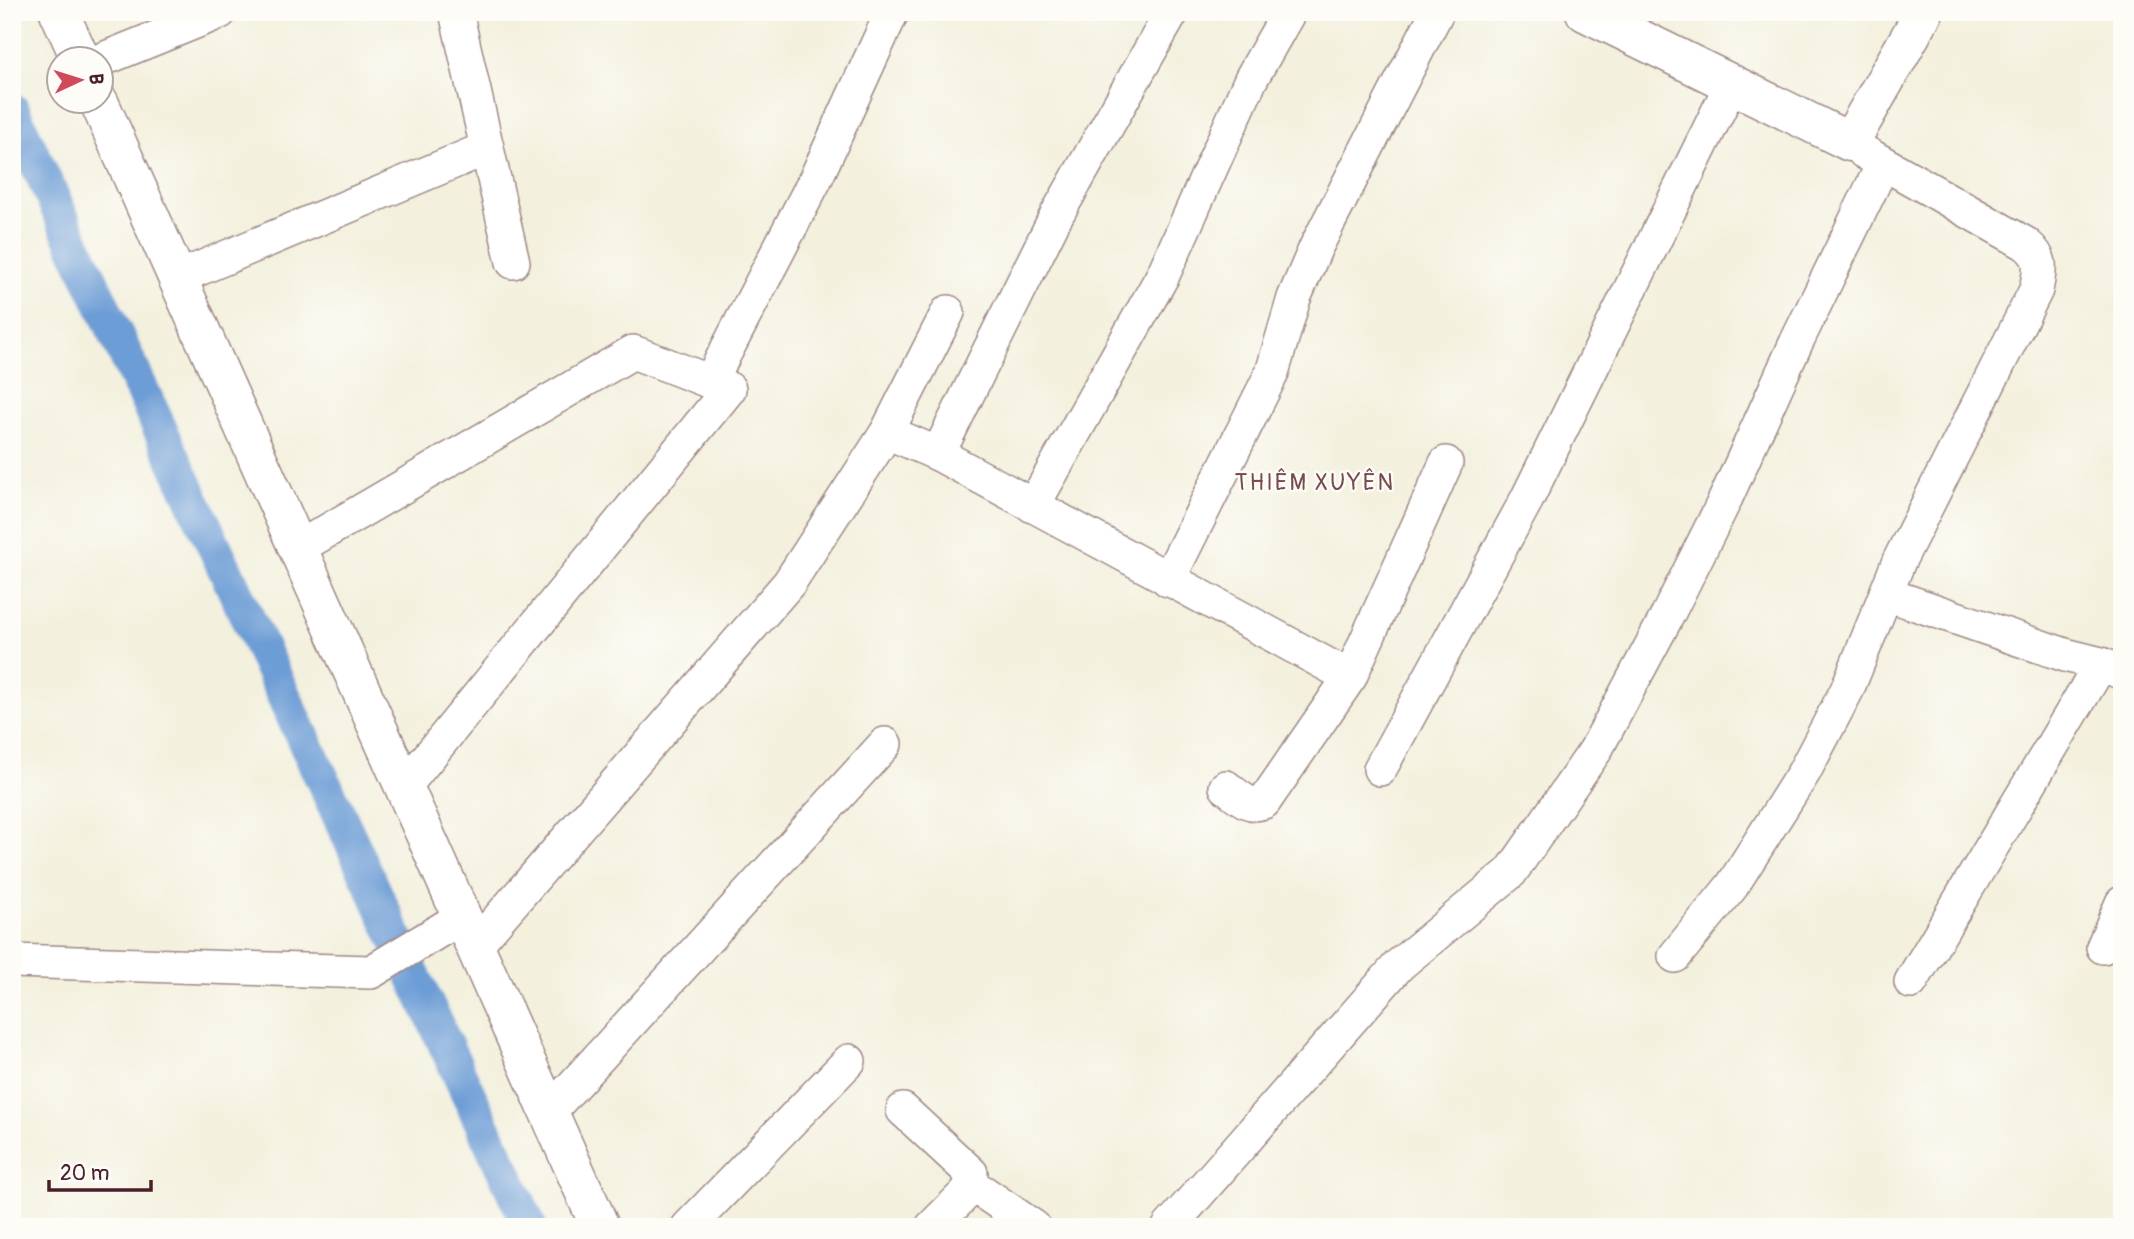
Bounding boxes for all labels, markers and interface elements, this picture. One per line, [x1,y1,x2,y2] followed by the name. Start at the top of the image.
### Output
[46,46,116,116] north arrow
[84,73,108,85] text: B
[1235,468,1395,497] district label: THIÊM XUYÊN
[49,1148,150,1192] scale bar
[60,1160,109,1187] text: 20 m

